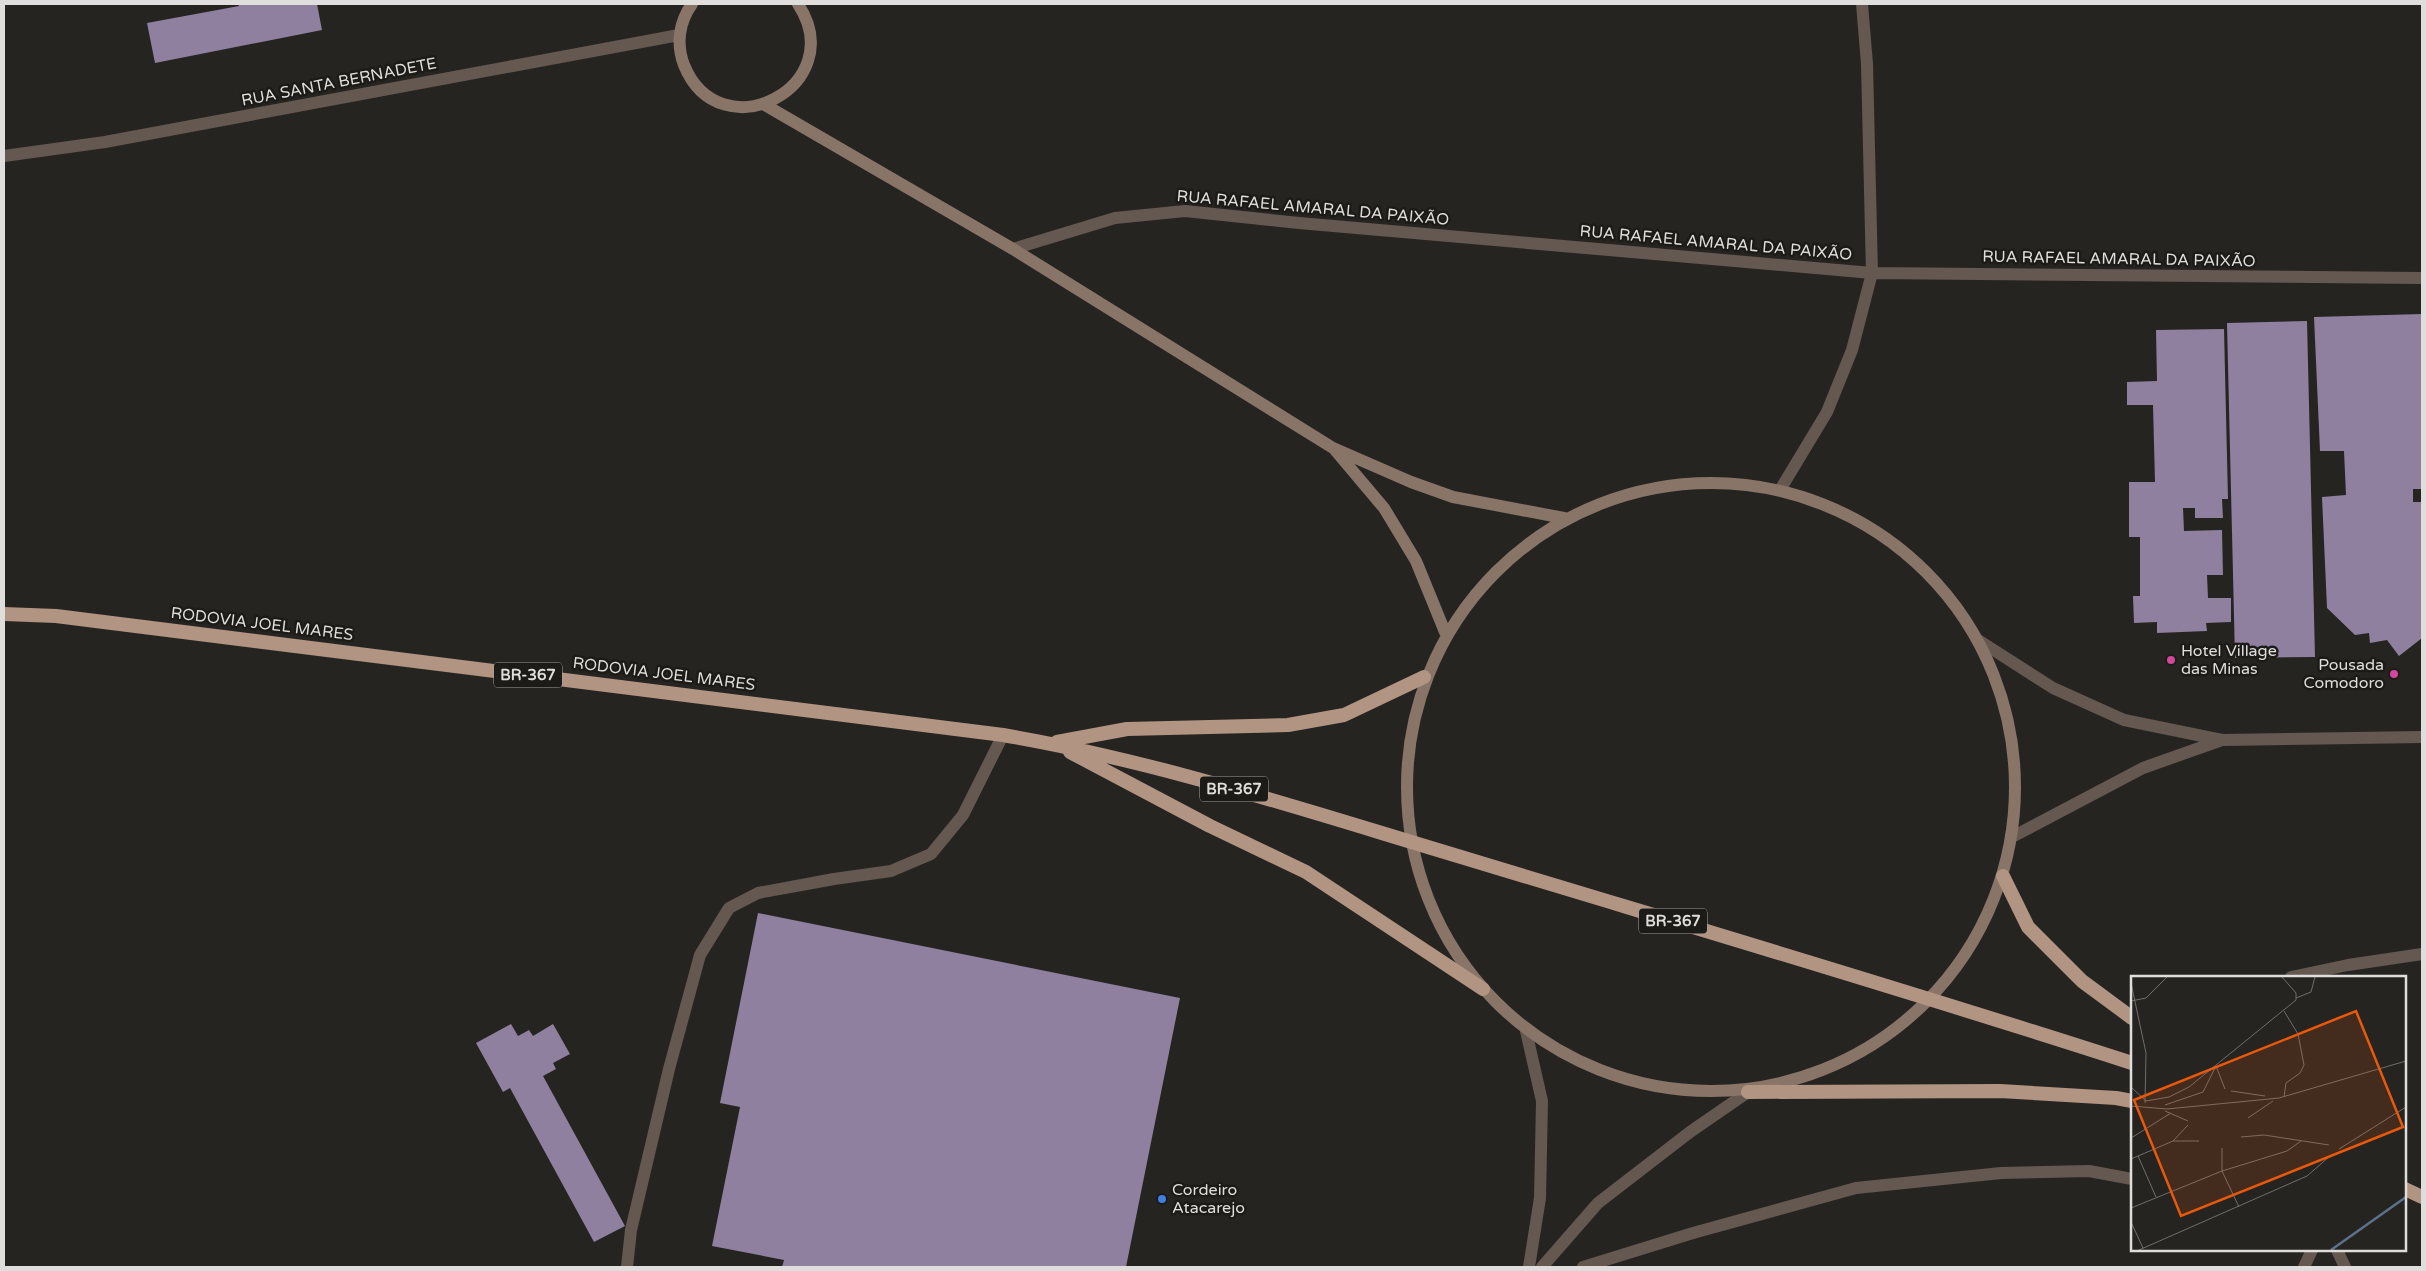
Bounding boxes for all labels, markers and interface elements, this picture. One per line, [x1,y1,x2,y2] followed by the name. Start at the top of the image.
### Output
[240,53,438,111] street label: RUA SANTA BERNADETE
[1176,186,1450,230] street label: RUA RAFAEL AMARAL DA PAIXÃO
[1579,221,1853,265] street label: RUA RAFAEL AMARAL DA PAIXÃO
[1982,247,2256,271] street label: RUA RAFAEL AMARAL DA PAIXÃO
[170,603,355,645] street label: RODOVIA JOEL MARES
[2181,641,2277,679] place label: Hotel Village das Minas
[572,653,757,695] street label: RODOVIA JOEL MARES
[2165,654,2177,666] marker: Hotel Village das Minas
[2304,655,2384,693] place label: Pousada Comodoro
[494,662,562,688] road number: BR-367
[2388,668,2400,680] marker: Pousada Comodoro
[1200,776,1268,802] road number: BR-367
[1639,908,1707,934] road number: BR-367
[2131,976,2406,1251] inset map
[1172,1180,1245,1218] place label: Cordeiro Atacarejo
[1156,1193,1168,1205] marker: Cordeiro Atacarejo

